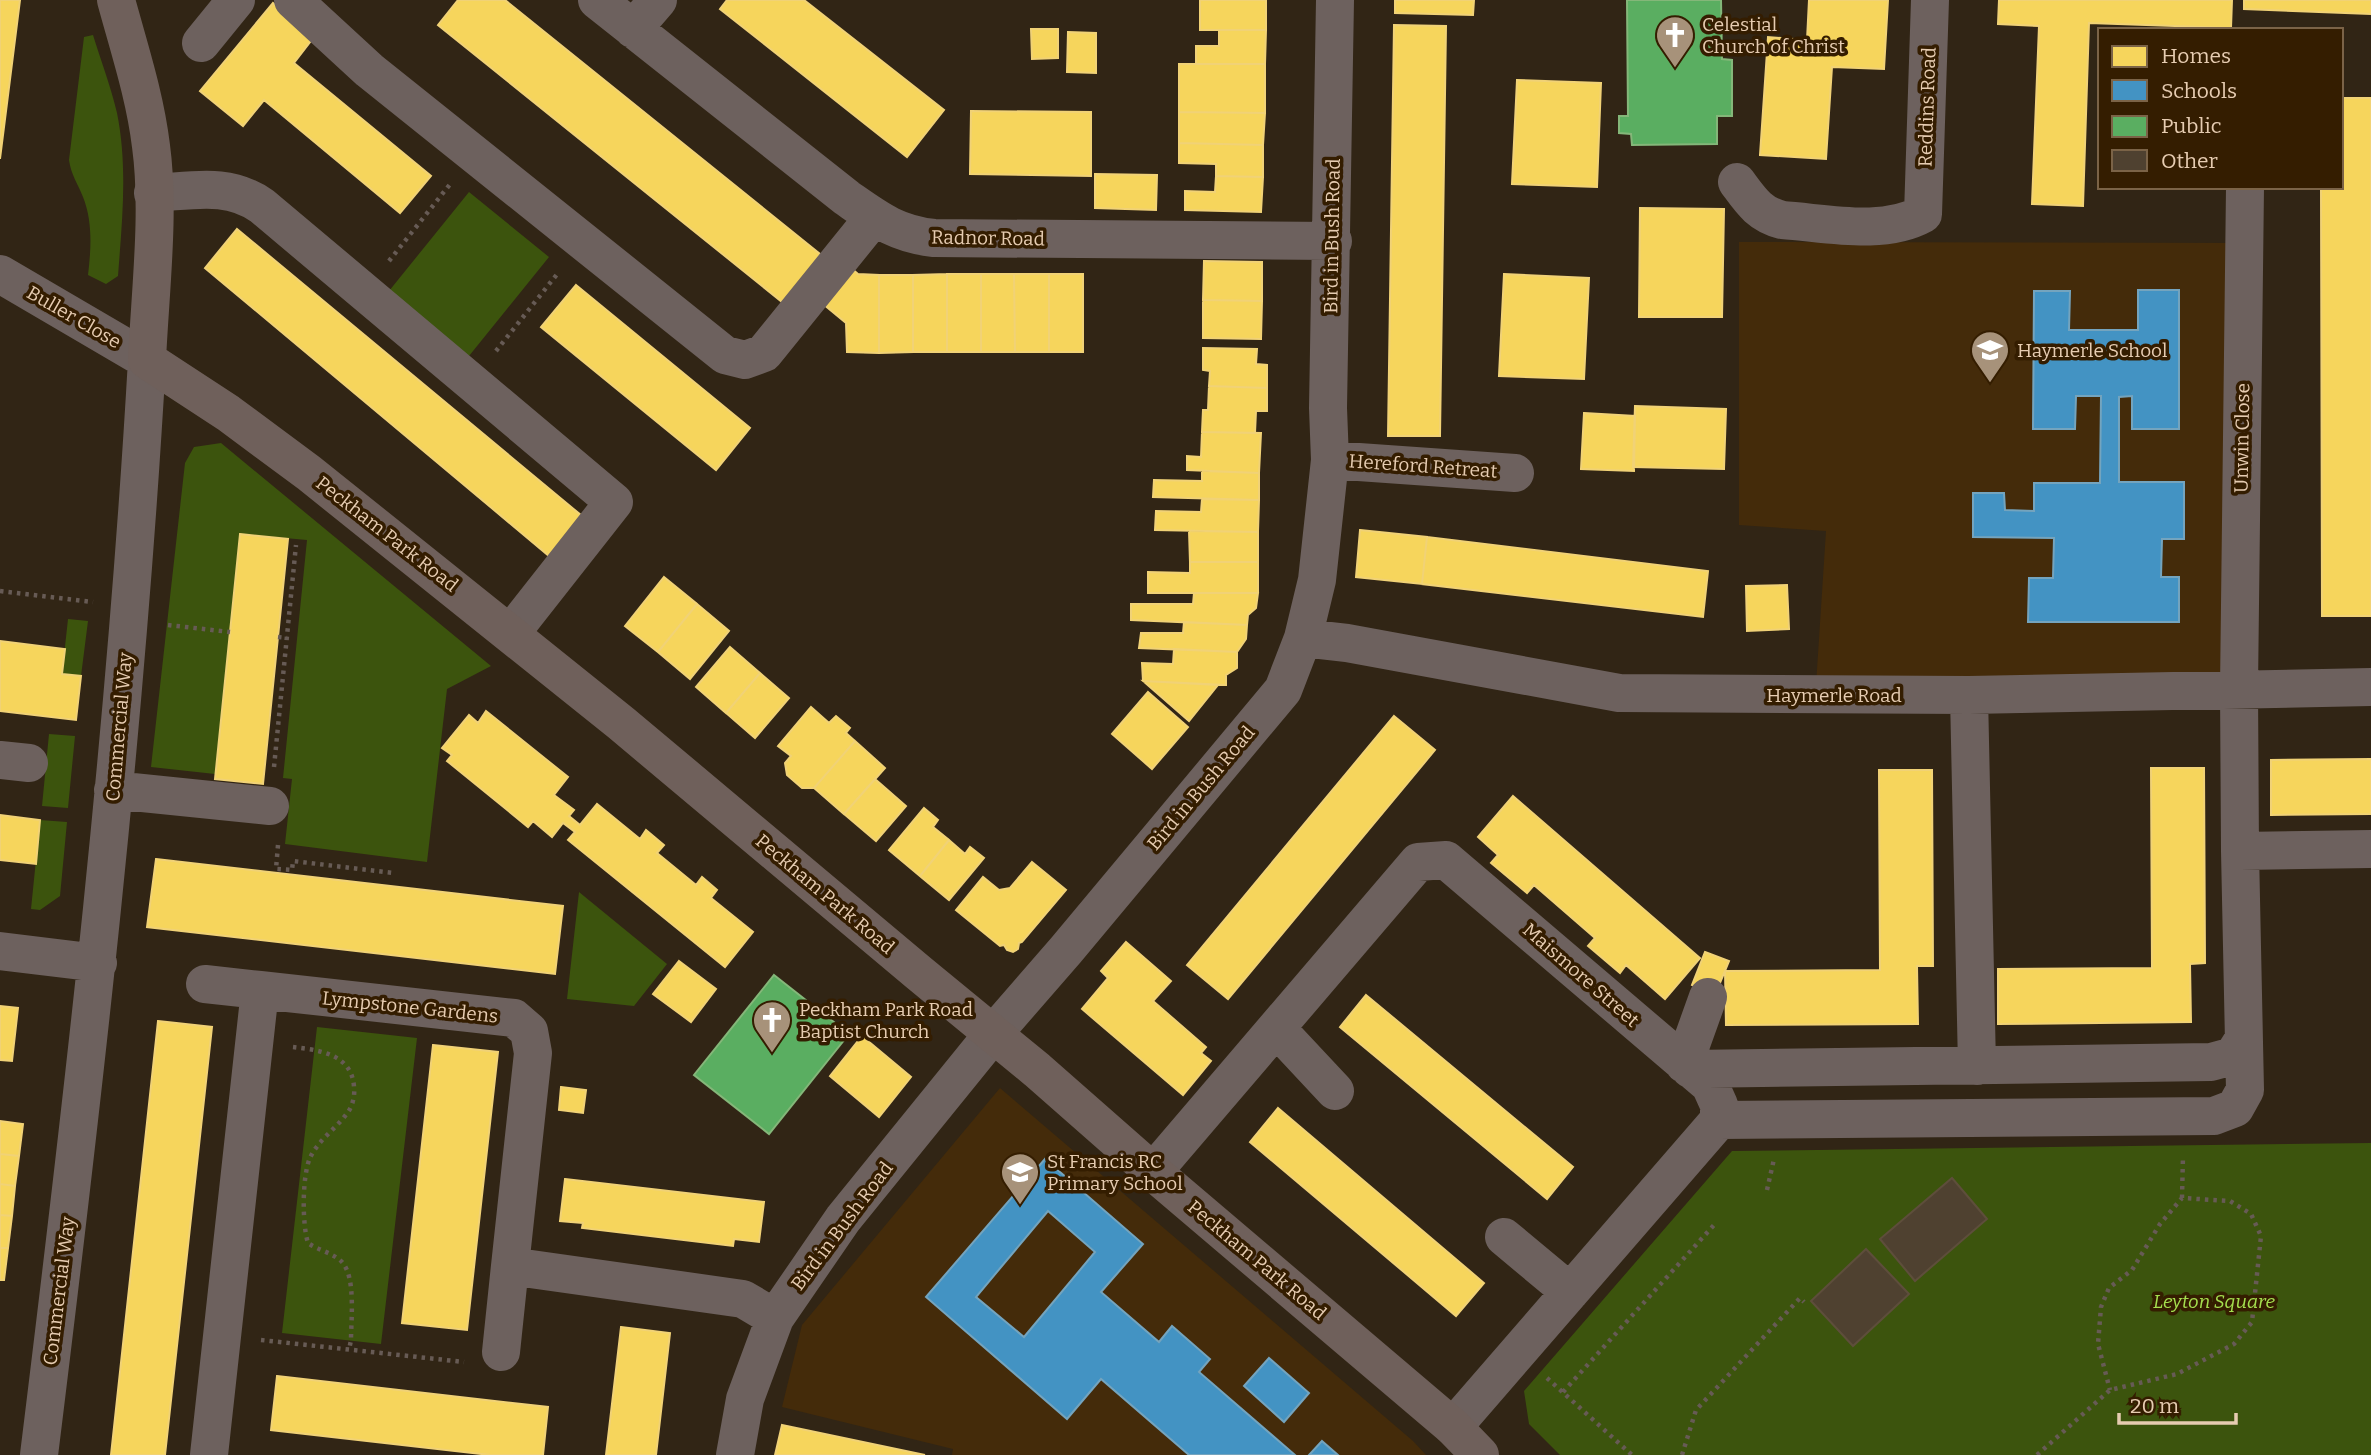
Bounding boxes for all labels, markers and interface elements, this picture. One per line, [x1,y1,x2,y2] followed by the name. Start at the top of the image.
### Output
[1702,13,1845,58] place label: Celestial Church of Christ
[1654,14,1696,69] church icon: Celestial Church of Christ
[2098,28,2343,189] legend
[2161,43,2231,69] text: Homes
[1913,47,1941,167] street label: Reddins Road
[2161,78,2237,104] text: Schools
[2161,113,2222,139] text: Public
[2161,148,2218,174] text: Other
[1319,158,1345,314] street label: Bird in Bush Road
[931,226,1045,250] street label: Radnor Road
[23,281,125,353] street label: Buller Close
[1969,329,2011,384] school or university icon: Haymerle School
[2017,339,2167,362] place label: Haymerle School
[2230,383,2254,493] street label: Unwin Close
[1348,449,1498,483] street label: Hereford Retreat
[311,471,463,597] street label: Peckham Park Road
[101,651,137,802] street label: Commercial Way
[1766,684,1902,707] street label: Haymerle Road
[1142,721,1260,855] street label: Bird in Bush Road
[751,829,899,959] street label: Peckham Park Road
[1518,918,1644,1032] street label: Maismore Street
[321,986,499,1028] street label: Lympstone Gardens
[799,998,973,1043] place label: Peckham Park Road Baptist Church
[751,999,793,1054] church icon: Peckham Park Road Baptist Church
[1047,1150,1183,1195] place label: St Francis RC Primary School
[999,1151,1041,1206] school or university icon: St Francis RC Primary School
[786,1157,898,1295] street label: Bird in Bush Road
[1183,1195,1331,1325] street label: Peckham Park Road
[38,1214,80,1367] street label: Commercial Way
[2153,1290,2275,1313] park label: Leyton Square
[2119,1382,2236,1426] scale bar
[2130,1393,2179,1419] text: 20 m

